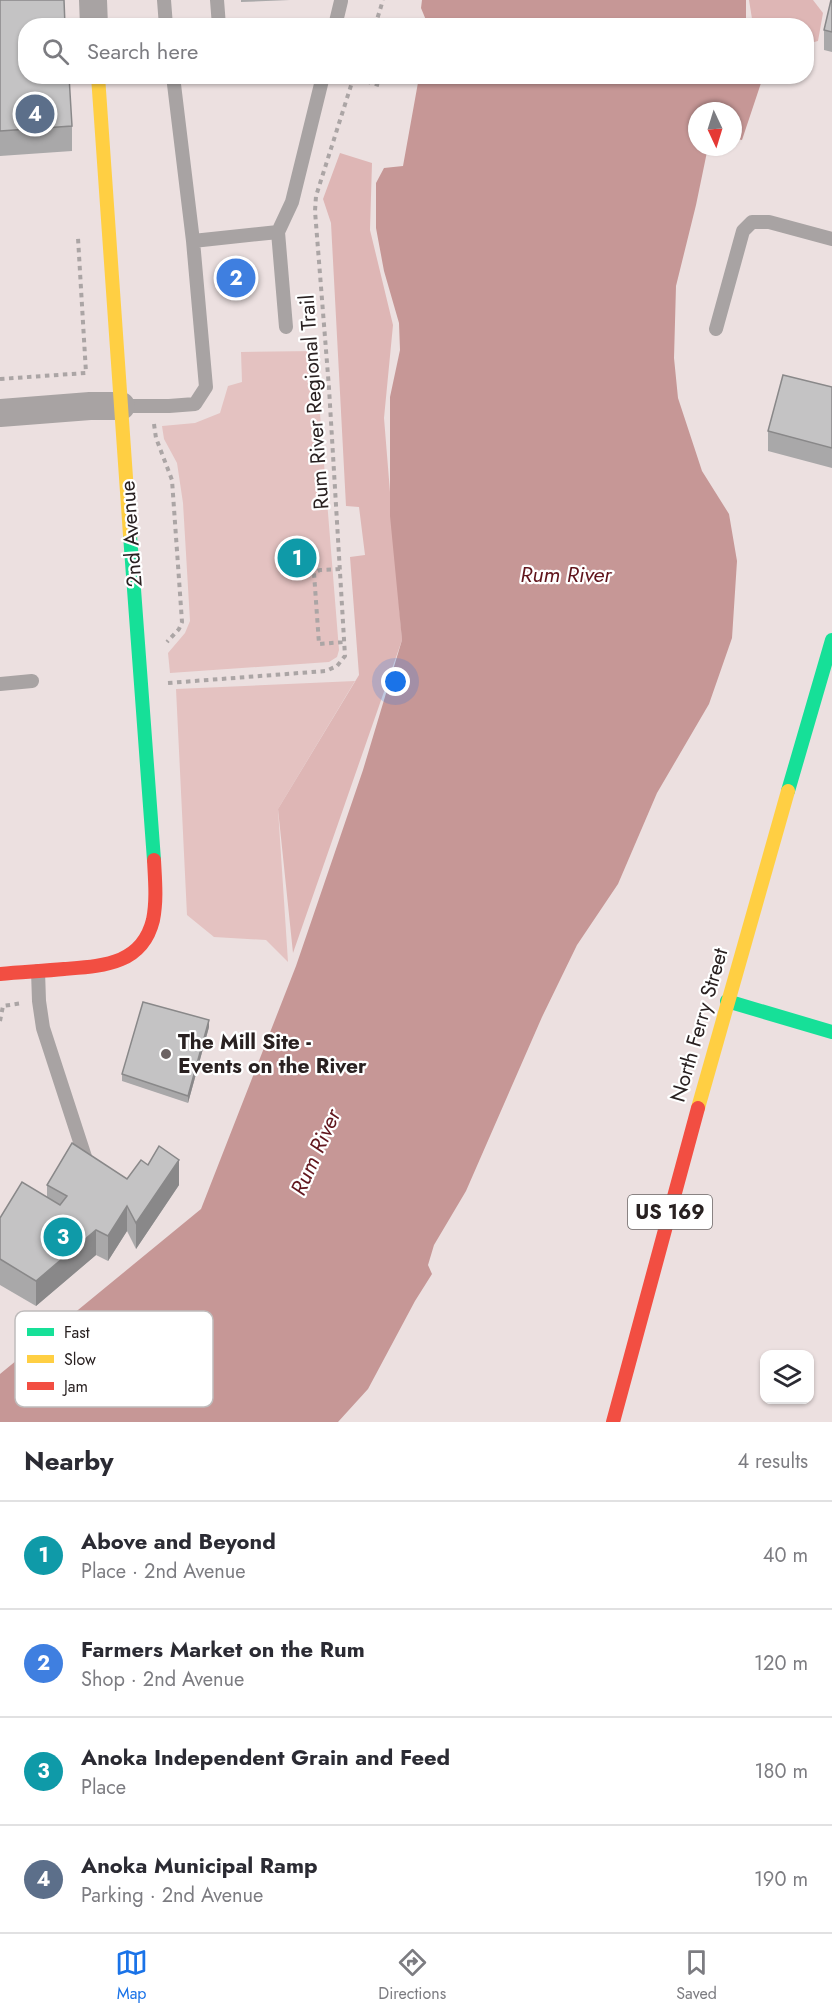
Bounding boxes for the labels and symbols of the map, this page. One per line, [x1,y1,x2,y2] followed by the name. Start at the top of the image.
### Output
[15,92,54,136] pin: 4
[688,102,742,156] north arrow
[216,256,256,300] pin: 2
[292,294,336,510] street label: Rum River Regional Trail
[112,480,150,588] street label: 2nd Avenue
[278,536,316,580] pin: 1
[520,558,613,590] water label: Rum River
[381,667,410,696] your location
[663,945,735,1105] street label: North Ferry Street
[178,1027,367,1081] place label: The Mill Site - Events on the River
[159,1047,173,1061] marker: The Mill Site - Events on the River
[282,1102,349,1200] water label: Rum River
[628,1195,712,1229] road number: US 169
[44,1214,82,1260] pin: 3
[15,1311,213,1407] legend
[64,1321,90,1344] text: Fast
[64,1348,96,1371] text: Slow
[62,1375,88,1398] text: Jam

